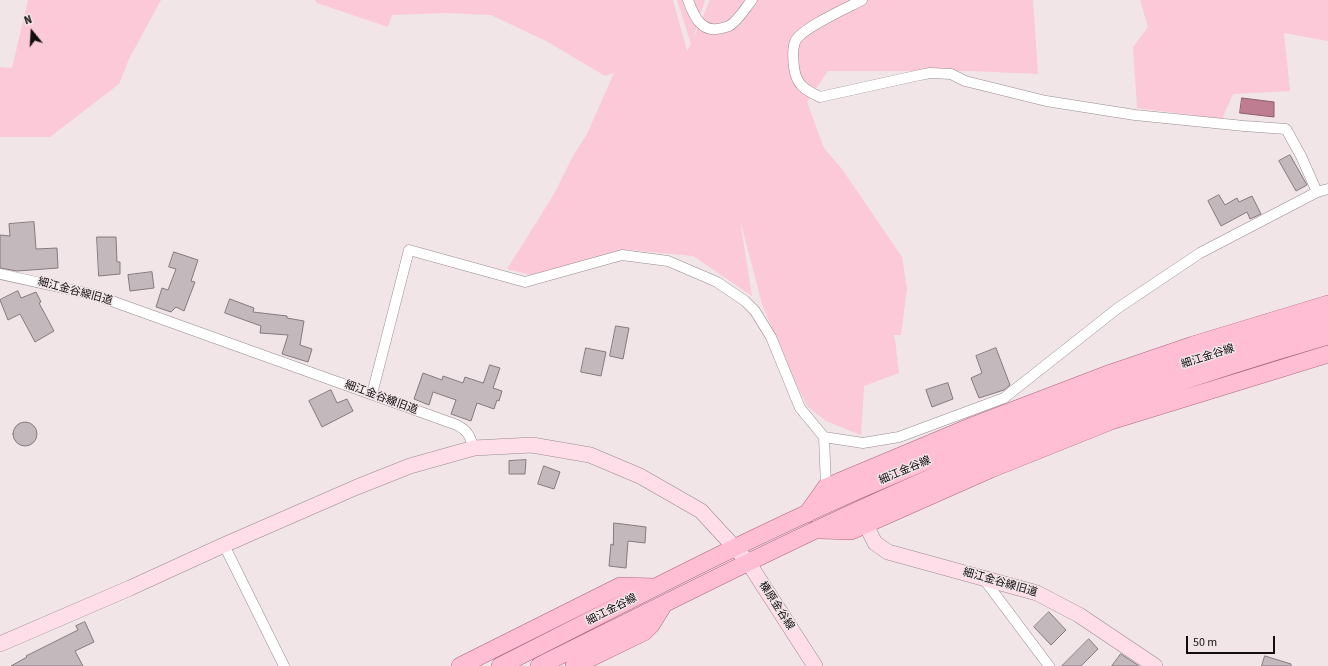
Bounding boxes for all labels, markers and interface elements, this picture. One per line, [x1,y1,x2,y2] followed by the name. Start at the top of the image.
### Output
[12,12,52,52] north arrow
[22,12,34,28] text: N
[36,276,114,308] street label: 細江金谷線旧道
[1180,342,1236,372] street label: 細江金谷線
[343,379,419,417] street label: 細江金谷線旧道
[877,454,933,488] street label: 細江金谷線
[961,566,1039,600] street label: 細江金谷線旧道
[755,579,797,633] street label: 榛原金谷線
[585,592,639,628] street label: 細江金谷線
[1188,628,1277,654] scale bar
[1193,634,1217,651] text: 50 m

